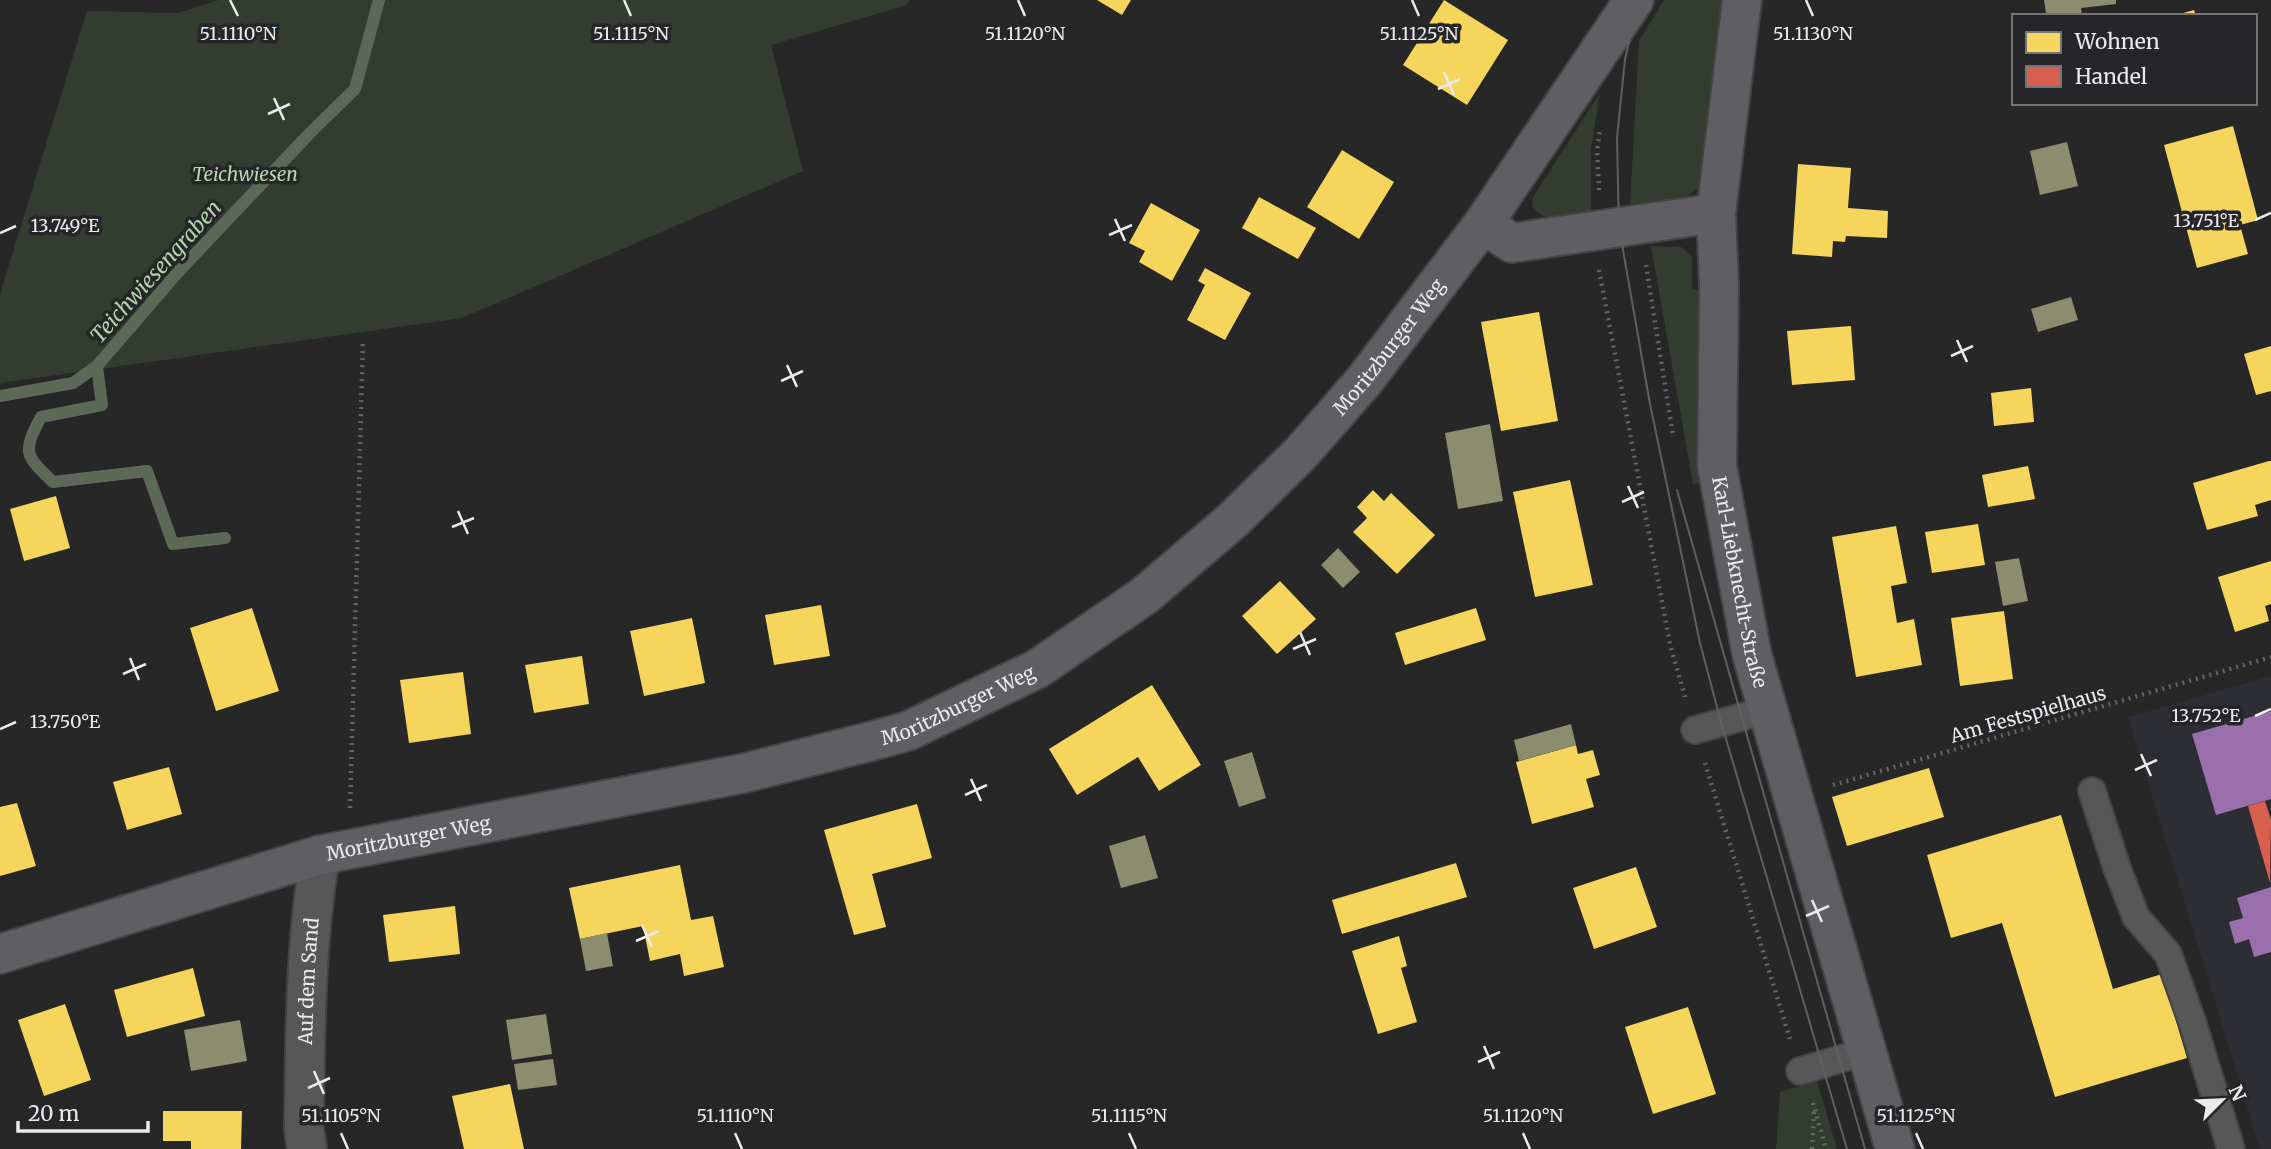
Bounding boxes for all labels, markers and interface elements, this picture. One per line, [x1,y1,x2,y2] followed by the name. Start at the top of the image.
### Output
[2012,14,2257,105] legend
[199,22,277,45] text: 51.1110°N
[593,22,669,45] text: 51.1115°N
[985,22,1065,45] text: 51.1120°N
[1380,22,1458,45] text: 51.1125°N
[1773,22,1853,45] text: 51.1130°N
[2074,28,2160,55] text: Wohnen
[2075,63,2148,90] text: Handel
[192,162,298,186] park label: Teichwiesen
[84,195,227,349] water label: Teichwiesengraben
[2173,209,2239,232] text: 13.751°E
[31,214,100,237] text: 13.749°E
[1328,273,1450,420] street label: Moritzburger Weg
[1707,474,1773,691] street label: Karl-Liebknecht-Straße
[878,660,1039,750] street label: Moritzburger Weg
[1946,680,2109,748] street label: Am Festspielhaus
[2172,704,2241,727] text: 13.752°E
[30,710,101,733] text: 13.750°E
[324,810,493,866] street label: Moritzburger Weg
[293,917,324,1046] street label: Auf dem Sand
[2187,1065,2257,1135] north arrow
[2224,1081,2252,1105] text: N
[18,1090,147,1134] scale bar
[28,1100,80,1127] text: 20 m
[301,1104,381,1127] text: 51.1105°N
[696,1104,774,1127] text: 51.1110°N
[1091,1104,1167,1127] text: 51.1115°N
[1483,1104,1563,1127] text: 51.1120°N
[1877,1104,1955,1127] text: 51.1125°N

